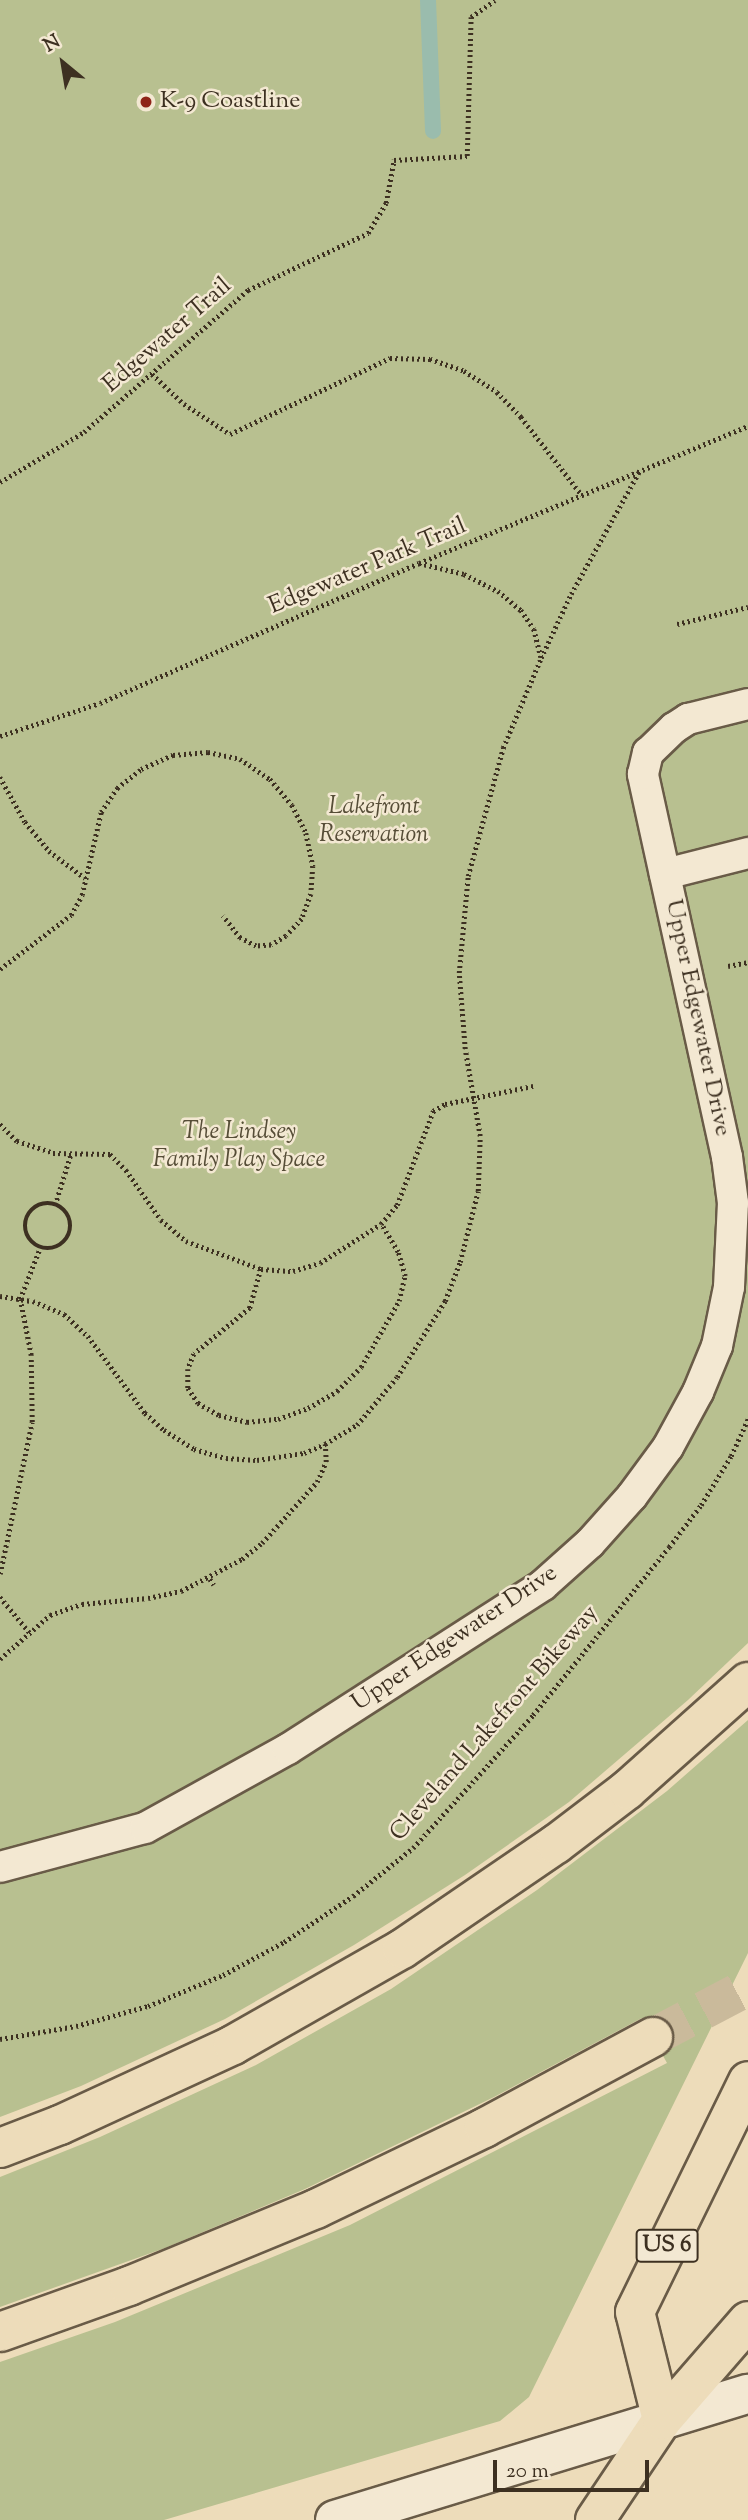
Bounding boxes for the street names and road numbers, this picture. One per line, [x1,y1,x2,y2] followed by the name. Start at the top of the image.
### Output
[98,272,238,400] street label: Edgewater Trail
[265,512,471,622] street label: Edgewater Park Trail
[658,897,736,1139] street label: Upper Edgewater Drive
[347,1560,563,1718] street label: Upper Edgewater Drive
[385,1600,605,1848] street label: Cleveland Lakefront Bikeway
[636,2226,698,2266] road number: US 6

